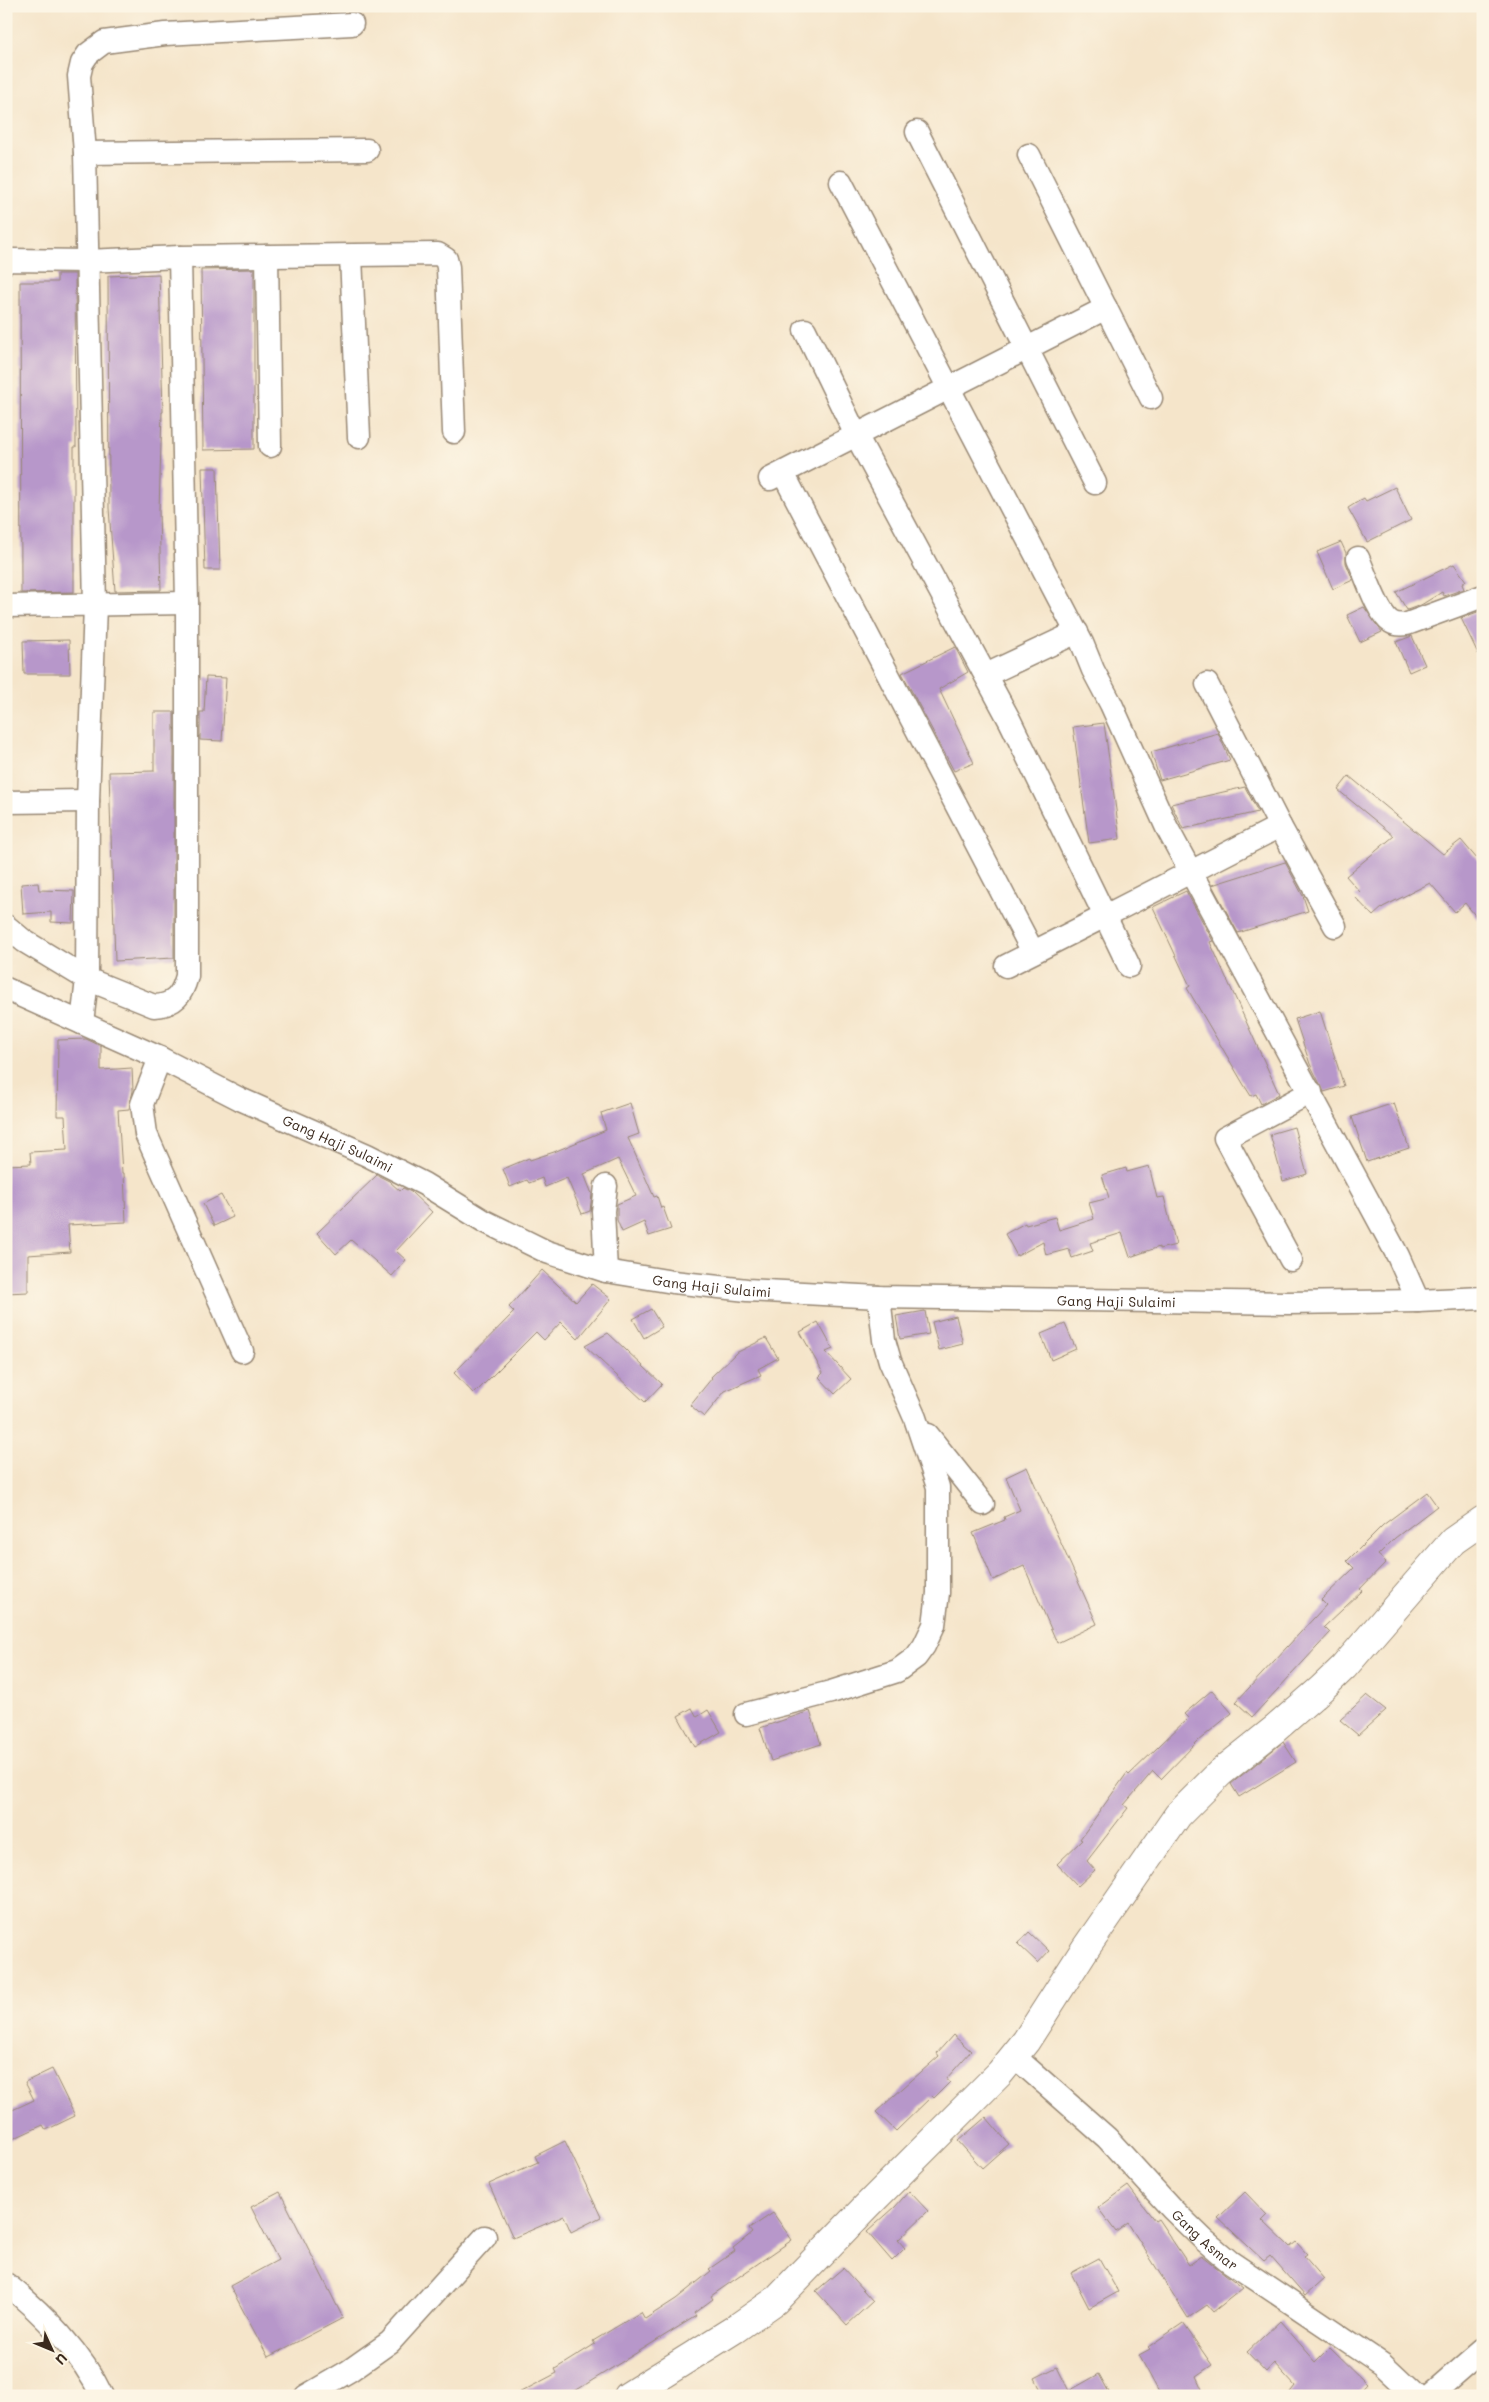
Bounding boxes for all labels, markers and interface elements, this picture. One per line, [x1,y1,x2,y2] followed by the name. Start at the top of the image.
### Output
[280,1110,396,1176] street label: Gang Haji Sulaimi
[651,1269,772,1301] street label: Gang Haji Sulaimi
[1057,1290,1176,1311] street label: Gang Haji Sulaimi
[1168,2205,1242,2274] street label: Gang Asmar
[28,2324,78,2374] north arrow
[51,2349,72,2370] text: U

